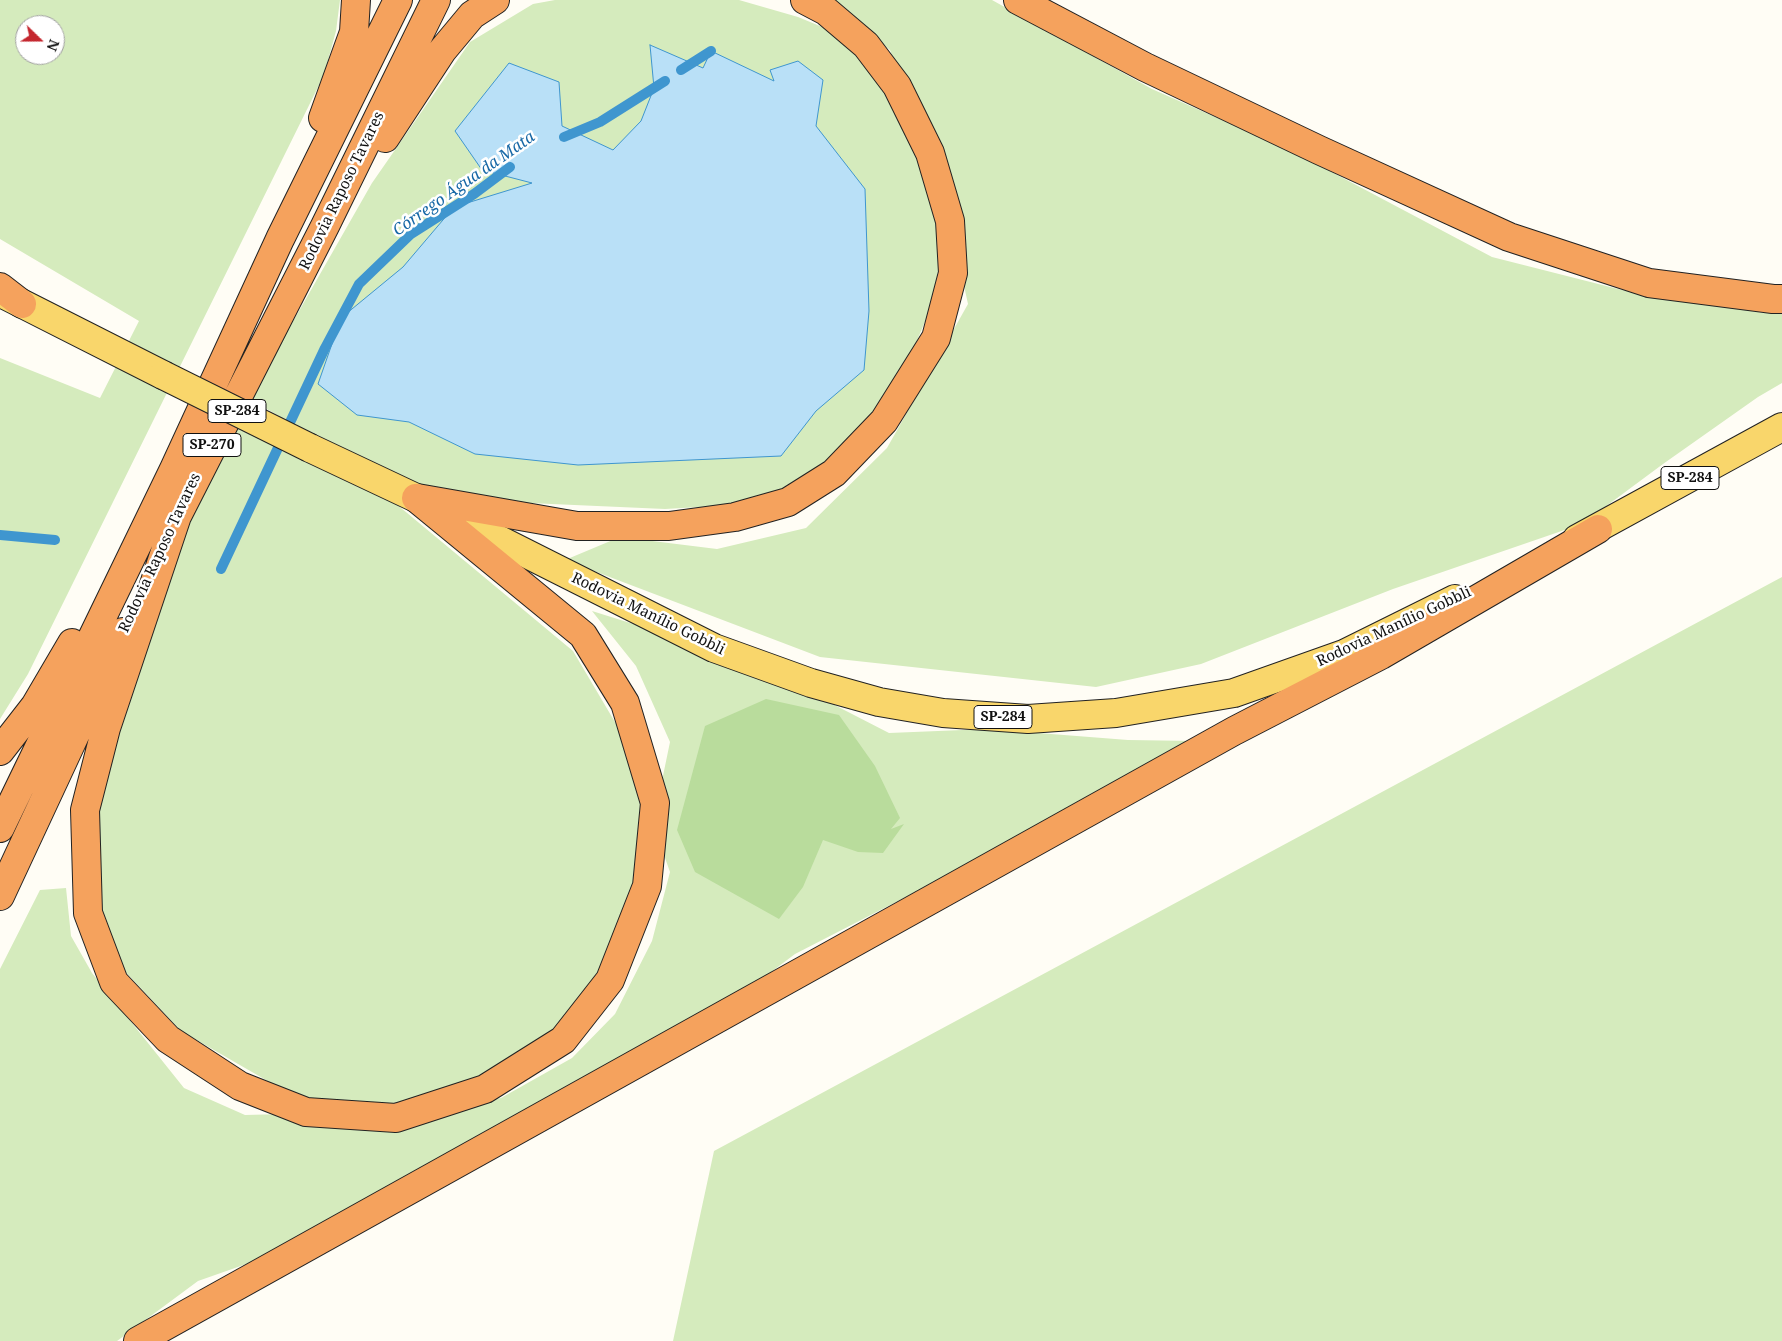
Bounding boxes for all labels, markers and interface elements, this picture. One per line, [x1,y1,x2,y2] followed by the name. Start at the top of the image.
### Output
[15,15,65,65] north arrow
[43,37,64,54] text: N
[296,109,388,273] street label: Rodovia Raposo Tavares
[389,128,539,240] water label: Córrego Água da Mata
[208,400,266,422] road number: SP-284
[183,434,241,456] road number: SP-270
[1661,466,1719,489] road number: SP-284
[115,470,205,636] street label: Rodovia Raposo Tavares
[568,569,728,659] street label: Rodovia Manílio Gobbli
[1314,583,1474,671] street label: Rodovia Manílio Gobbli
[974,706,1032,729] road number: SP-284

